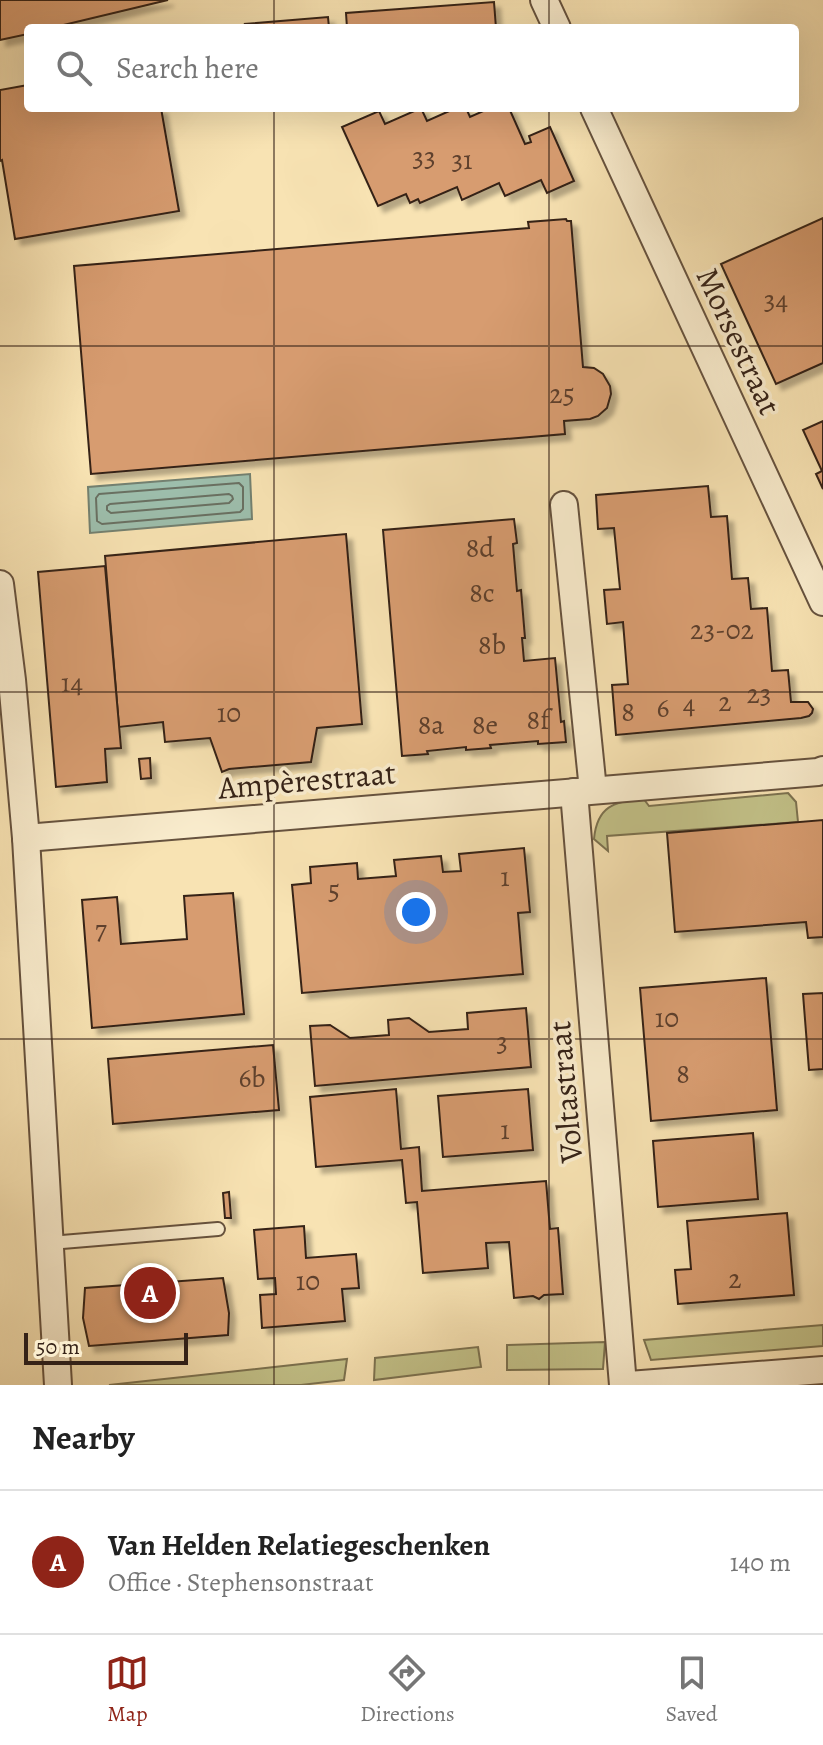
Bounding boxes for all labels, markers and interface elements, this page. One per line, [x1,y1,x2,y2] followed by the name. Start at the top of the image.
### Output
[24,24,799,112] search box
[52,46,96,90] icon: search
[116,48,259,88] text: Search here
[412,138,436,176] house number: 33
[451,141,473,179] house number: 31
[686,260,792,422] street label: Morsestraat
[764,281,788,319] house number: 34
[549,375,575,413] house number: 25
[466,529,495,567] house number: 8d
[469,574,495,612] house number: 8c
[690,611,754,649] house number: 23-02
[478,626,506,664] house number: 8b
[61,664,83,702] house number: 14
[747,675,771,713] house number: 23
[718,683,732,721] house number: 2
[683,685,695,723] house number: 4
[657,689,670,727] house number: 6
[621,693,635,731] house number: 8
[217,694,241,732] house number: 10
[527,701,553,739] house number: 8f
[418,706,444,744] house number: 8a
[472,706,498,744] house number: 8e
[215,750,398,810] street label: Ampèrestraat
[500,858,510,896] house number: 1
[328,871,340,909] house number: 5
[396,892,436,932] your location
[95,911,107,949] house number: 7
[655,999,679,1037] house number: 10
[537,1019,593,1166] street label: Voltastraat
[496,1023,508,1061] house number: 3
[676,1055,690,1093] house number: 8
[238,1059,266,1097] house number: 6b
[500,1111,510,1149] house number: 1
[728,1260,742,1298] house number: 2
[296,1262,320,1300] house number: 10
[124,1263,176,1323] pin: A
[24,1329,188,1365] scale bar
[36,1332,80,1362] text: 50 m
[32,1414,135,1461] text: Nearby
[108,1525,490,1565] text: Van Helden Relatiegeschenken
[50,1545,66,1580] text: A
[730,1545,791,1580] text: 140 m
[108,1565,374,1600] text: Office · Stephensonstraat
[105,1651,149,1729] tab: Map
[360,1651,455,1729] tab: Directions
[665,1651,718,1729] tab: Saved

